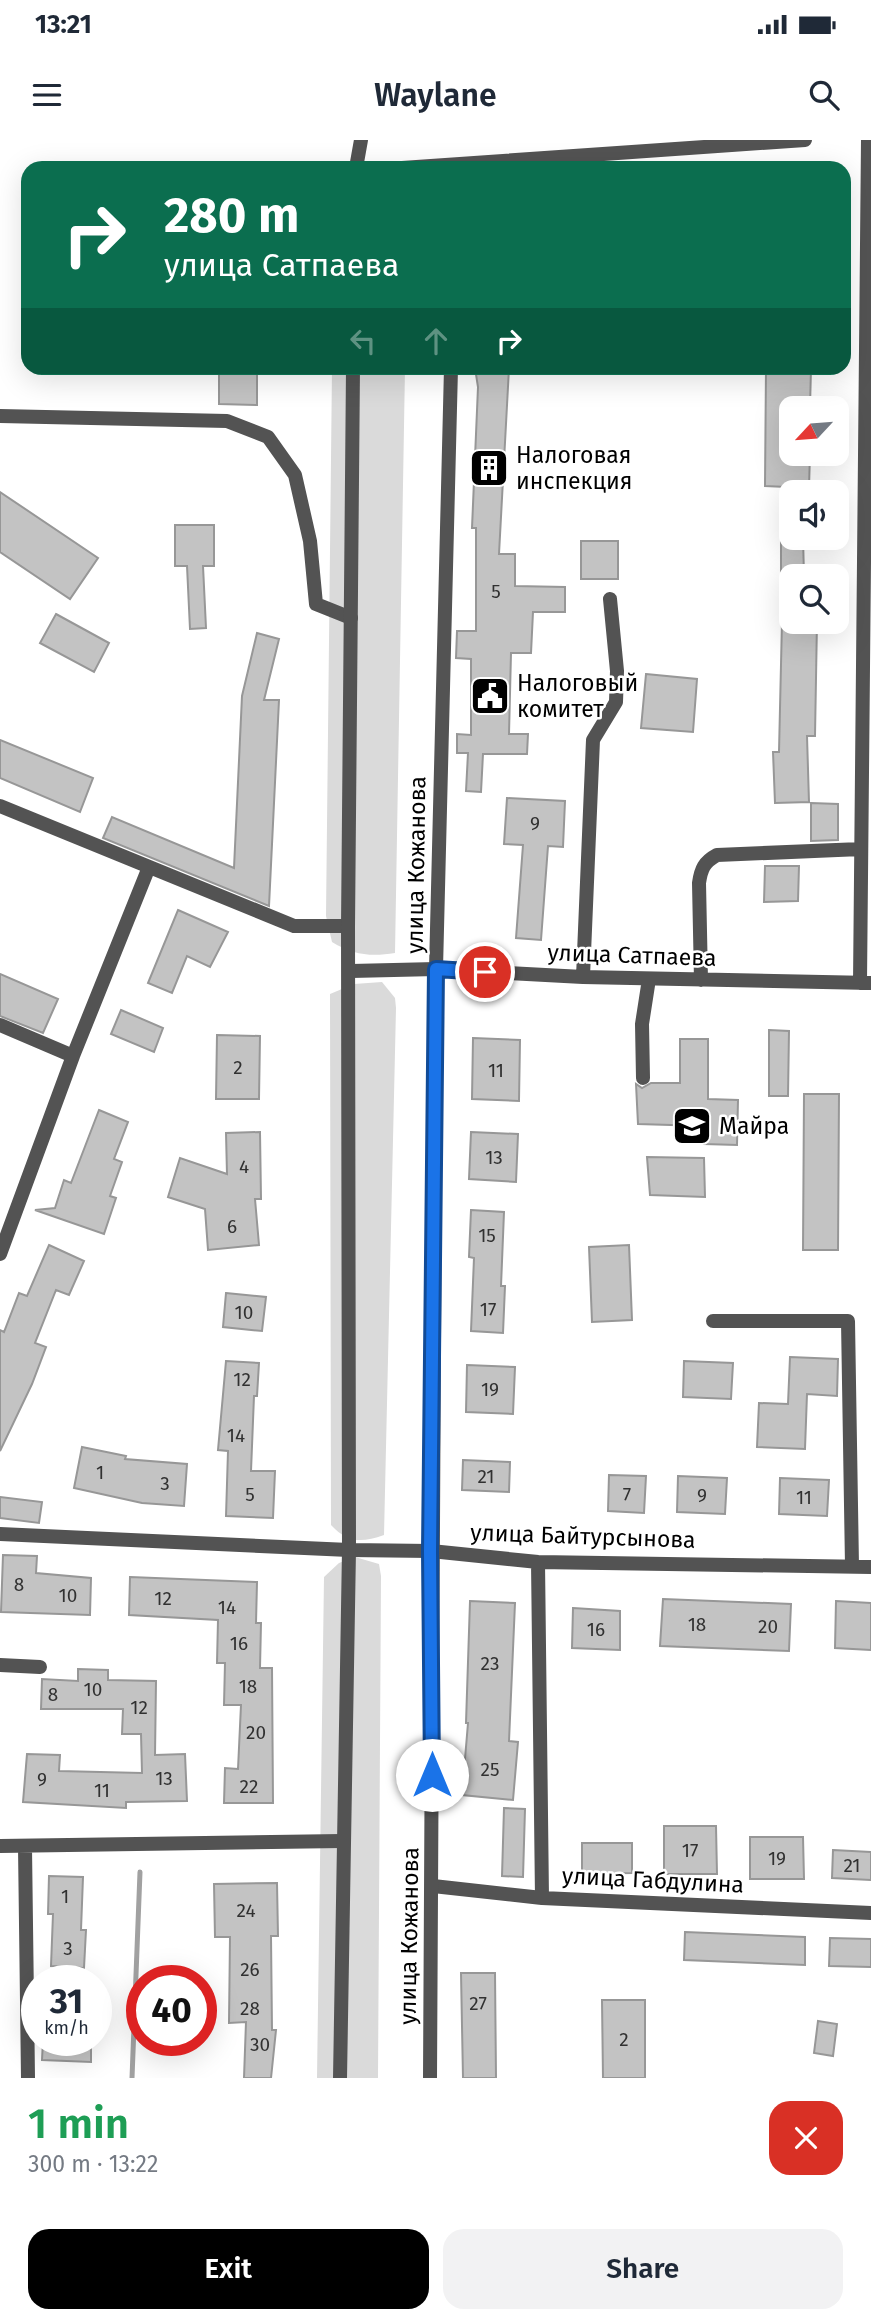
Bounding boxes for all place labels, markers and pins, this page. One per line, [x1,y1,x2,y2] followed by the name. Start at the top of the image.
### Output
[516,441,632,495] place label: Налоговая инспекция
[468,447,510,489] building icon: Налоговая инспекция
[517,669,638,723] place label: Налоговый комитет
[469,675,511,717] public building icon: Налоговый комитет
[455,942,515,1002] pin
[671,1105,713,1147] school or university icon: Майра
[719,1112,789,1140] place label: Майра

